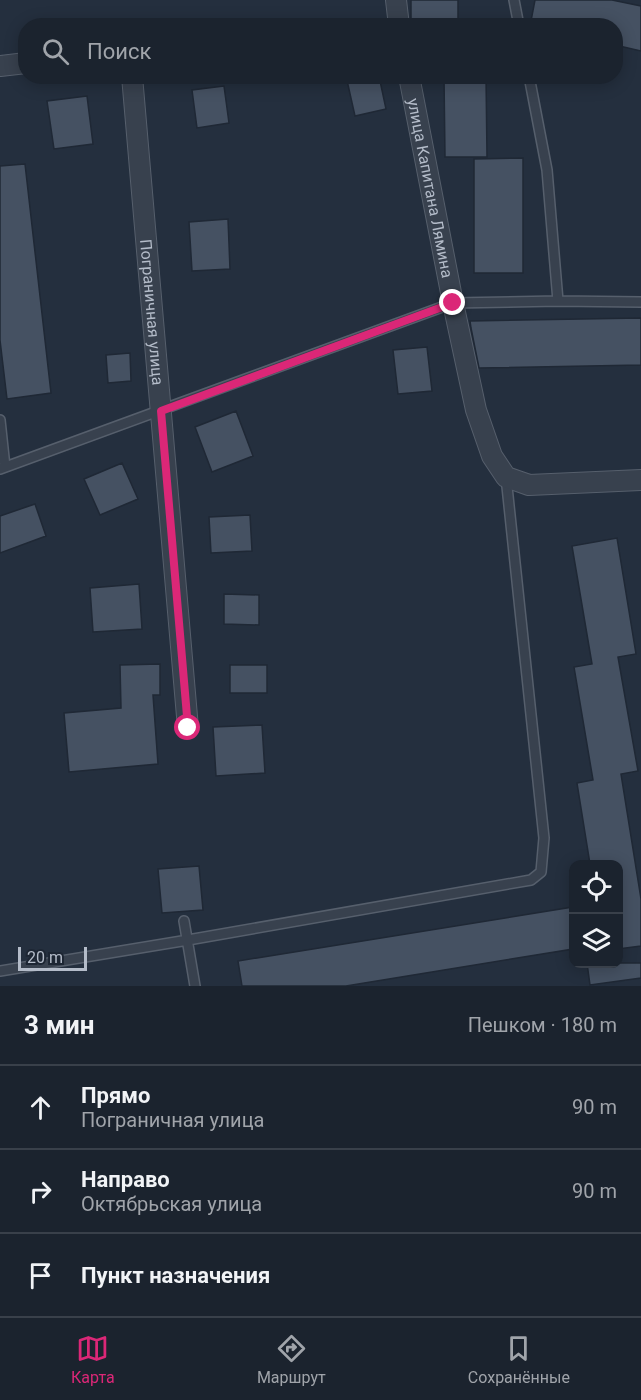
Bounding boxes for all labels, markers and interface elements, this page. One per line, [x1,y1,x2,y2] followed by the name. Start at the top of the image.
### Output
[18,18,623,84] search box
[39,35,72,68] icon: search
[87,39,151,64] text: Поиск
[403,97,457,279] street label: улица Капитана Лямина
[136,238,168,386] street label: Пограничная улица
[439,289,465,315] route end
[174,714,200,740] route start
[569,860,623,968] map controls
[569,860,623,914] button: locate
[569,914,623,968] button: layers
[18,944,87,972] scale bar
[27,948,63,967] text: 20 m
[24,1010,95,1040] text: 3 мин
[468,1013,617,1037] text: Пешком · 180 m
[81,1083,150,1108] text: Прямо
[24,1091,57,1124] icon: ahead
[572,1095,617,1119] text: 90 m
[81,1108,264,1132] text: Пограничная улица
[81,1167,170,1192] text: Направо
[24,1175,57,1208] icon: right
[572,1179,617,1203] text: 90 m
[81,1192,262,1216] text: Октябрьская улица
[24,1259,57,1292] icon: arrive
[81,1263,270,1288] text: Пункт назначения
[71,1332,115,1387] tab: Карта
[257,1332,326,1387] tab: Маршрут
[468,1332,570,1387] tab: Сохранённые

